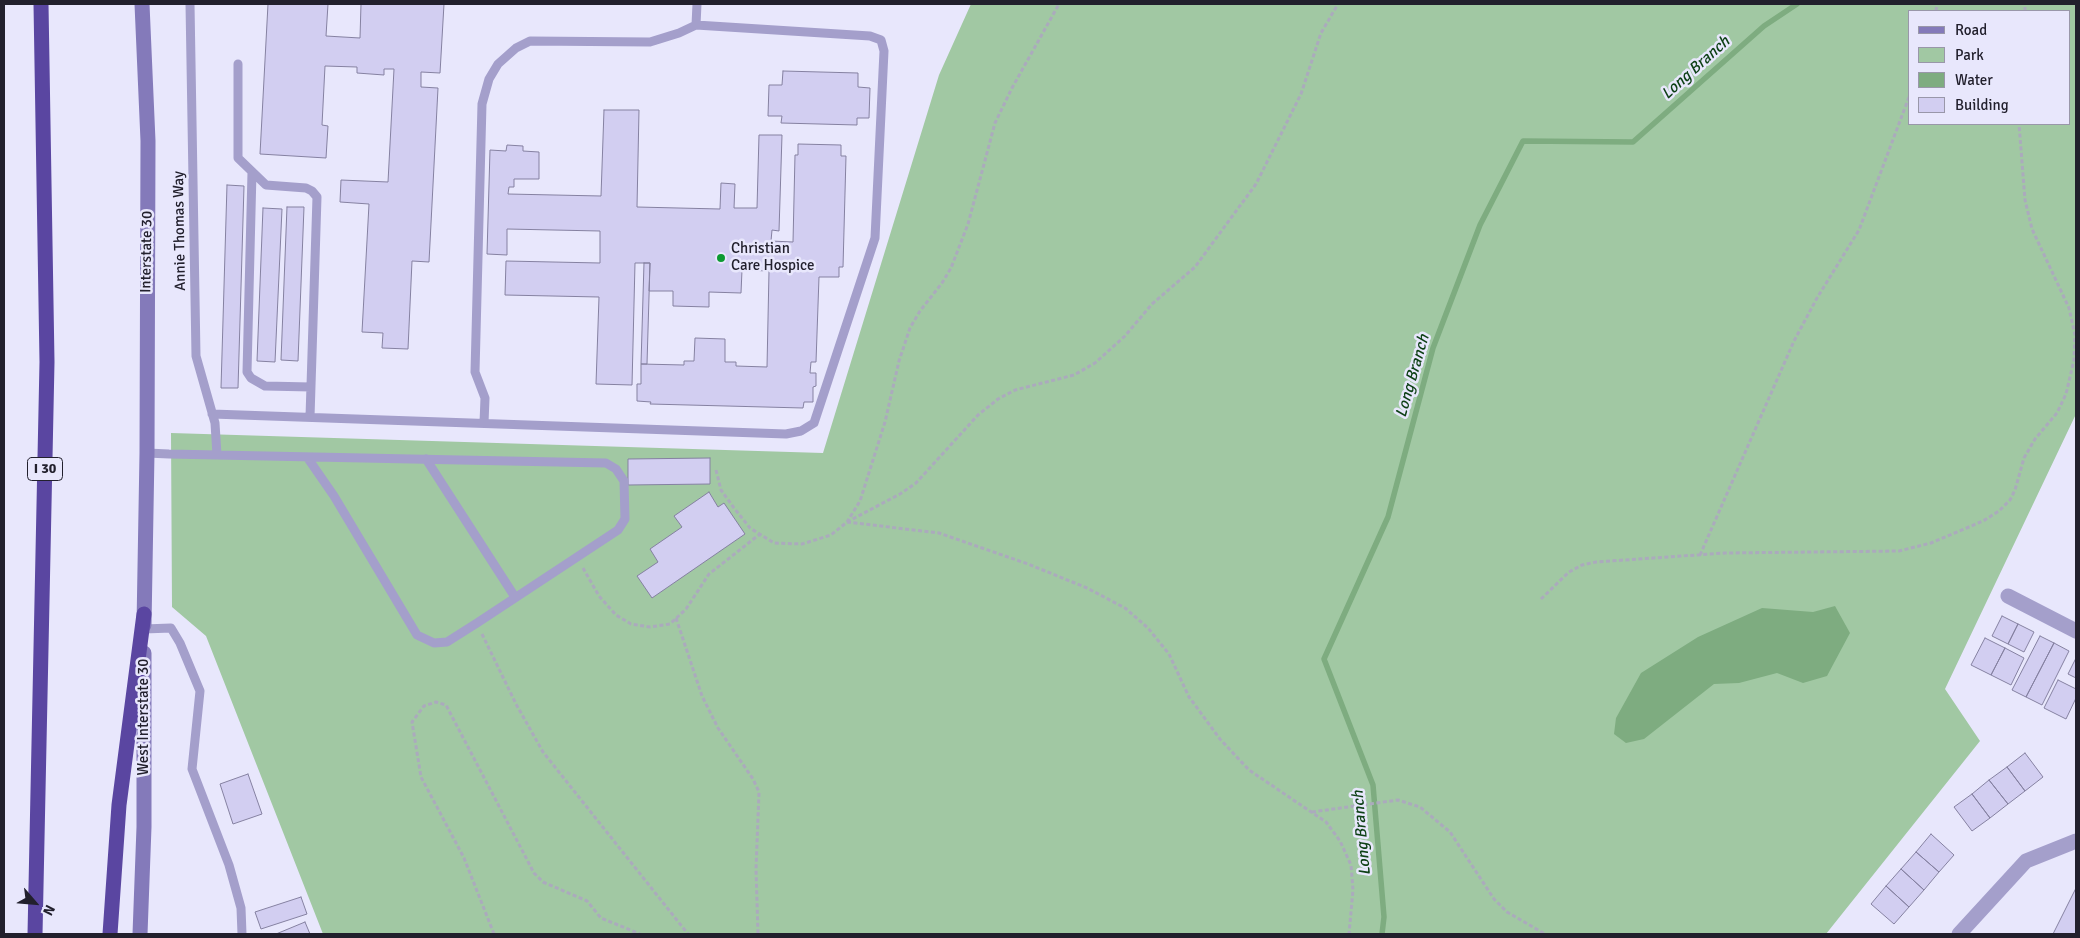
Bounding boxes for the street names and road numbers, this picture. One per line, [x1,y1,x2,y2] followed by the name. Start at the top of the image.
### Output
[170,171,190,291] street label: Annie Thomas Way
[137,211,157,293] street label: Interstate 30
[28,458,62,480] road number: I 30
[135,659,153,775] street label: West Interstate 30

